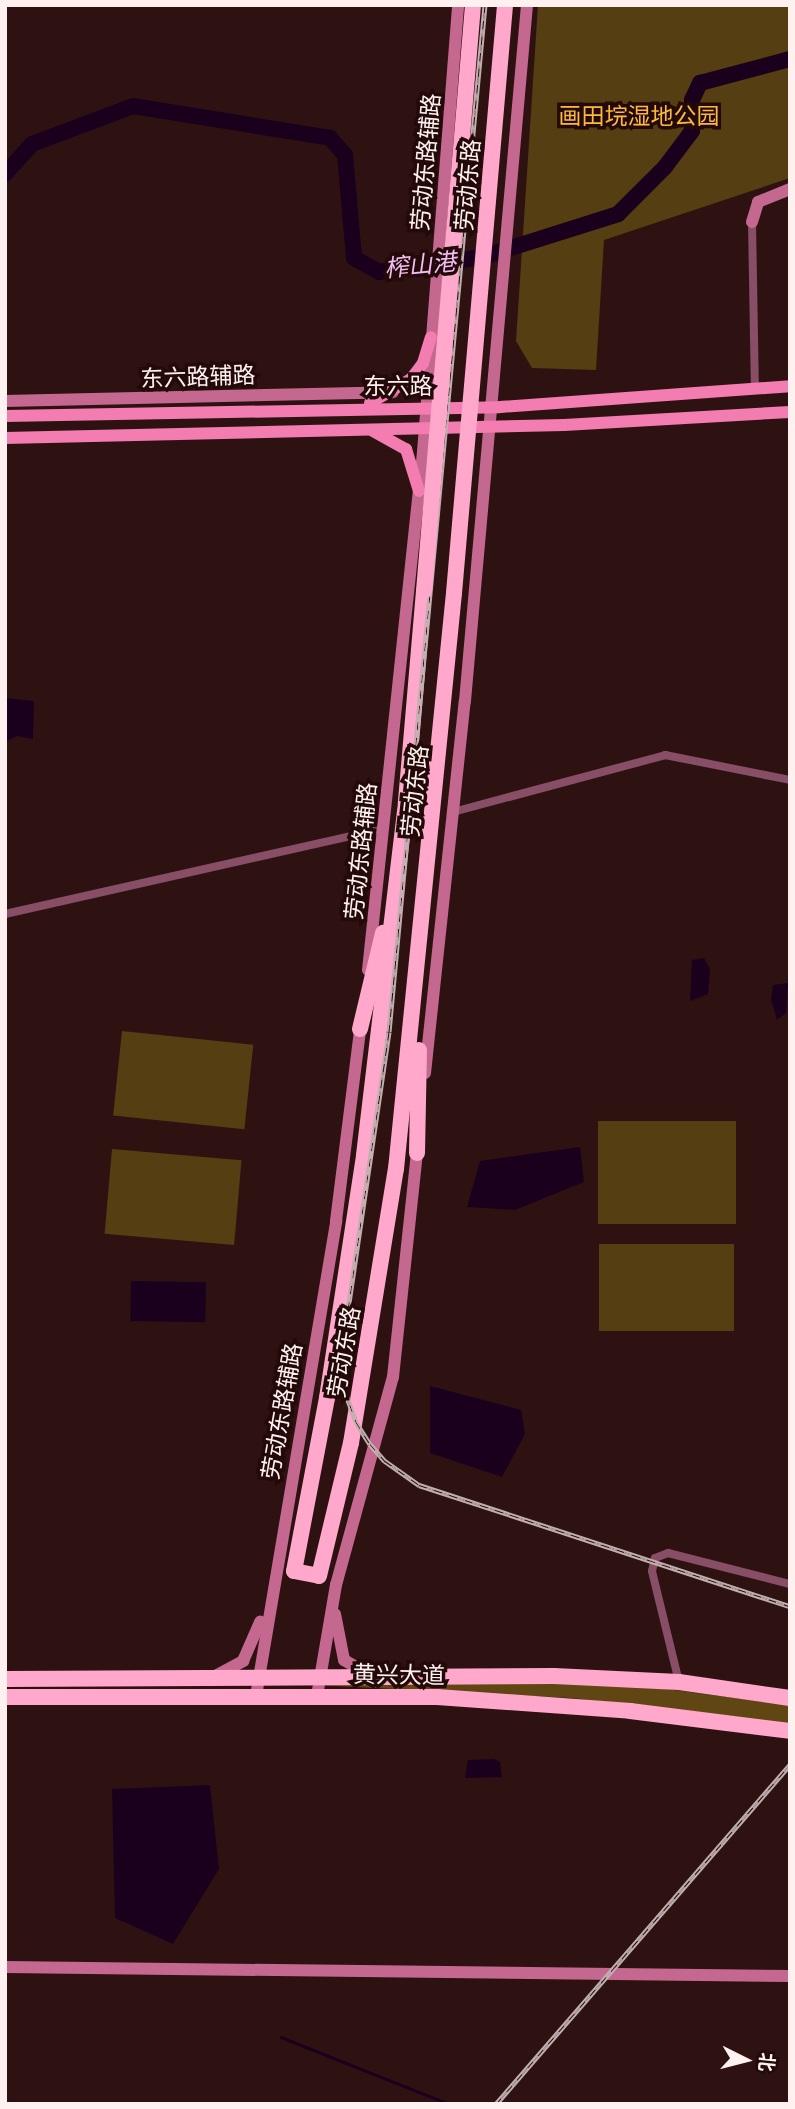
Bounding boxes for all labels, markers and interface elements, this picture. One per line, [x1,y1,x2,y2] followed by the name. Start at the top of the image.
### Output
[405,92,445,232] street label: 劳动东路辅路
[559,101,719,129] park label: 画田垸湿地公园
[449,138,485,232] street label: 劳动东路
[383,246,457,282] water label: 榨山港
[140,360,256,392] street label: 东六路辅路
[364,371,432,399] street label: 东六路
[395,744,433,838] street label: 劳动东路
[339,781,381,921] street label: 劳动东路辅路
[321,1304,365,1400] street label: 劳动东路
[255,1341,307,1481] street label: 劳动东路辅路
[353,1659,445,1689] street label: 黄兴大道
[711,2025,781,2095] north arrow
[755,2052,780,2073] text: 北

